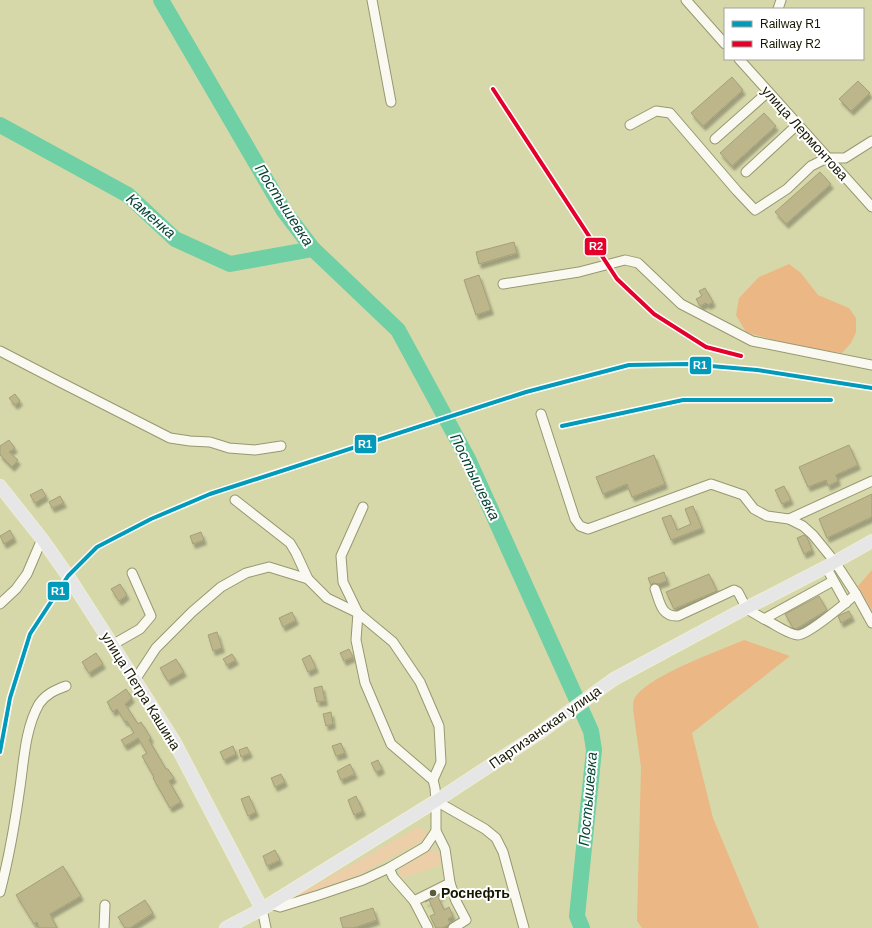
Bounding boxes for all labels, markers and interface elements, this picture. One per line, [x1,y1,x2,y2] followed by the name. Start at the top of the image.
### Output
[724,8,864,60] legend
[760,17,821,31] text: Railway R1
[760,37,821,51] text: Railway R2
[758,83,852,184] street label: улица Лермонтова
[252,161,317,249] water label: Постышевка
[123,190,179,242] water label: Каменка
[584,237,607,256] line badge: R2
[589,240,603,252] text: R2
[689,356,712,375] line badge: R1
[693,359,707,371] text: R1
[447,431,504,523] water label: Постышевка
[354,434,377,454] line badge: R1
[358,438,372,450] text: R1
[47,581,70,601] line badge: R1
[51,585,65,597] text: R1
[98,629,184,753] street label: улица Петра Кашина
[486,682,604,772] street label: Партизанская улица
[575,751,600,847] water label: Постышевка
[441,885,510,901] place label: Роснефть
[428,888,438,898] marker: Роснефть

